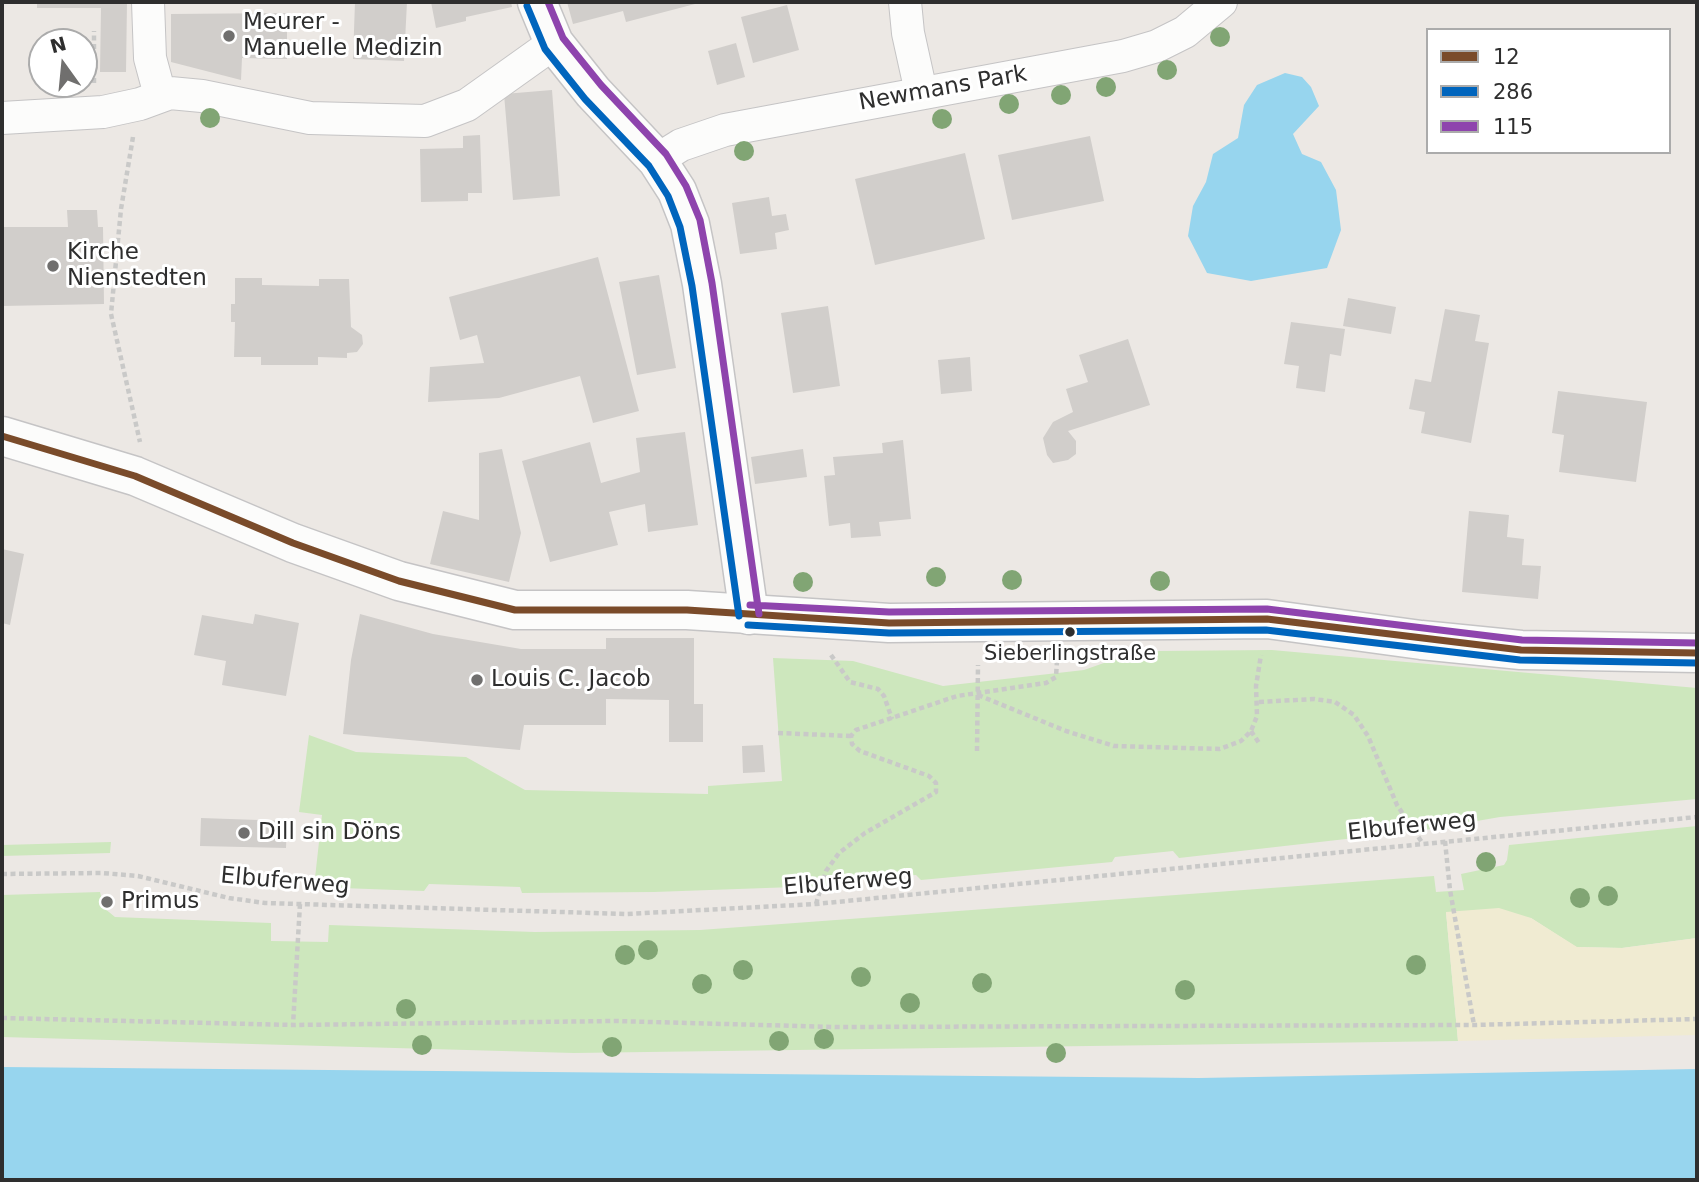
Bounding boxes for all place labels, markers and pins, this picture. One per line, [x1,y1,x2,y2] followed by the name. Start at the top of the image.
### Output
[243,9,443,63] place label: Meurer - Manuelle Medizin
[221,28,237,44] marker: Meurer - Manuelle Medizin
[67,239,207,293] place label: Kirche Nienstedten
[45,258,61,274] marker: Kirche Nienstedten
[1063,625,1077,639] marker: Sieberlingstraße
[984,642,1156,668] place label: Sieberlingstraße
[491,666,651,694] place label: Louis C. Jacob
[469,672,485,688] marker: Louis C. Jacob
[258,819,401,847] place label: Dill sin Döns
[236,825,252,841] marker: Dill sin Döns
[121,888,199,916] place label: Primus
[99,894,115,910] marker: Primus

